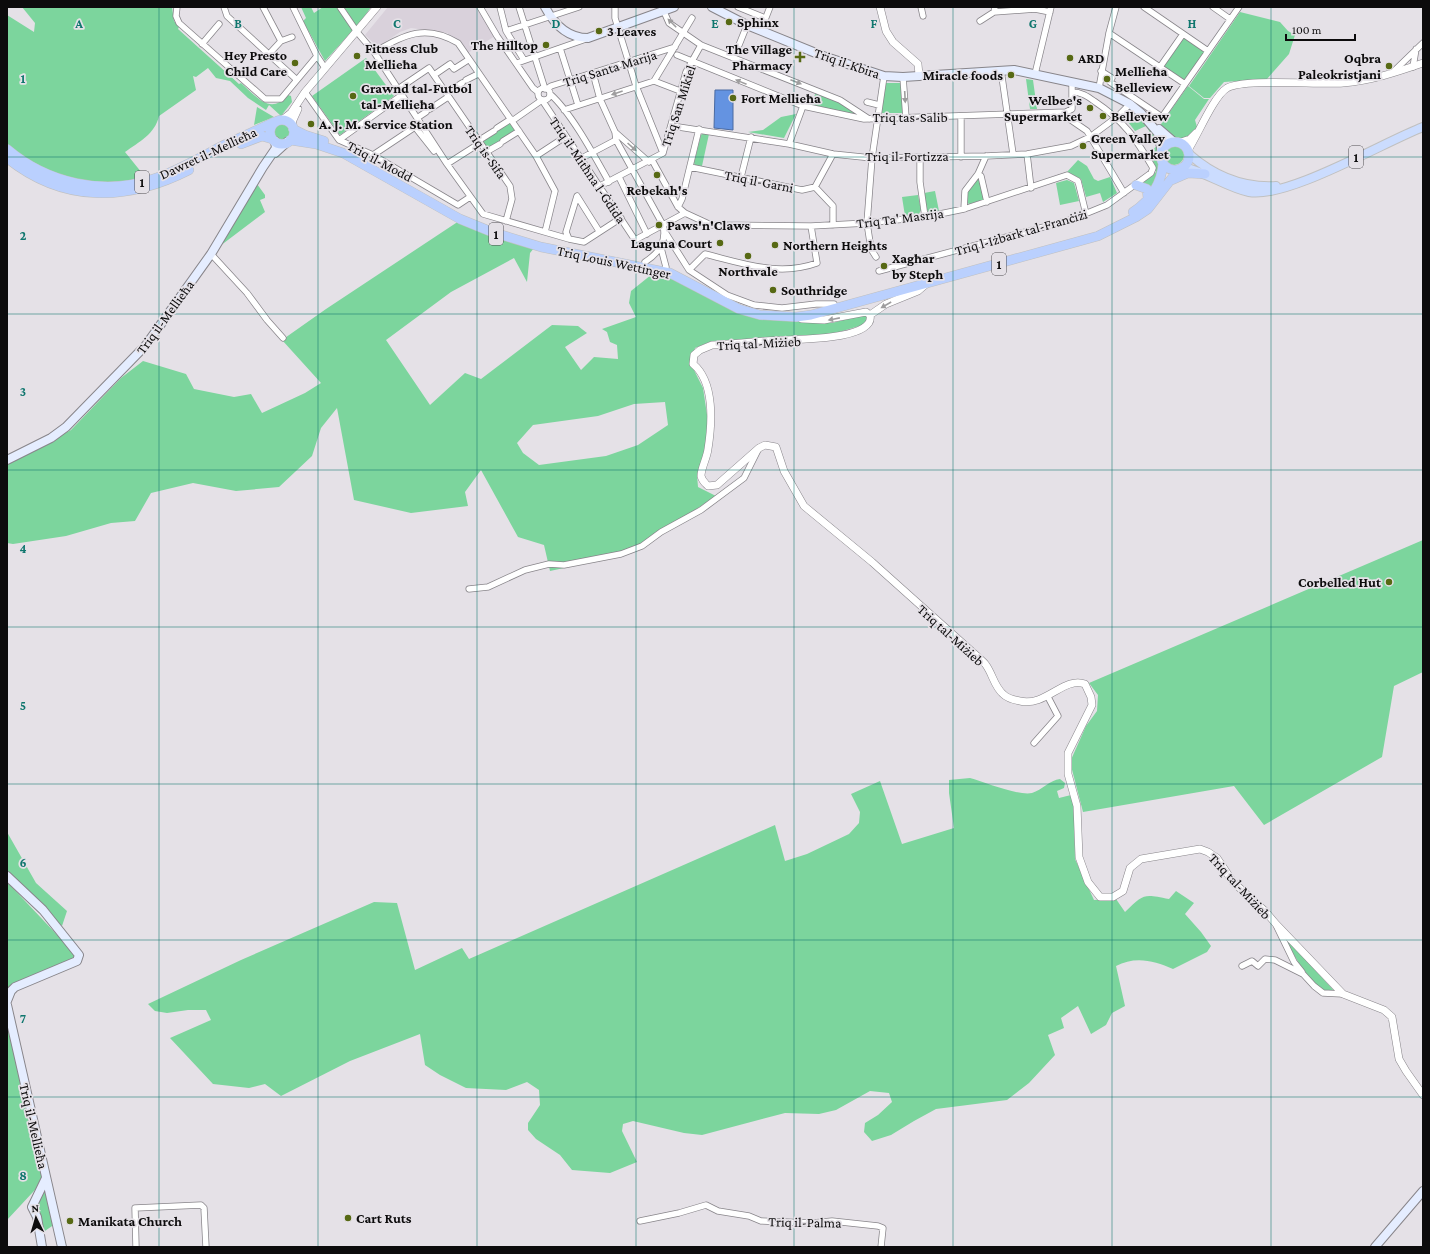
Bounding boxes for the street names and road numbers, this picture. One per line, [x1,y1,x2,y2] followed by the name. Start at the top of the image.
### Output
[812,44,883,82] street label: Triq il-Kbira
[561,46,659,91] street label: Triq Santa Marija
[657,63,699,149] street label: Triq San Mikiel
[872,109,948,125] street label: Triq tas-Salib
[546,114,630,227] street label: Triq il-Mitħna l-Ġdida
[462,122,510,182] street label: Triq is-Sifa
[157,123,260,183] street label: Dawret il-Mellieħa
[345,137,416,185] street label: Triq il-Modd
[1349,146,1363,168] road number: 1
[865,148,949,164] street label: Triq il-Fortizza
[723,166,795,196] street label: Triq il-Garni
[135,171,149,193] road number: 1
[856,205,945,232] street label: Triq Ta' Masrija
[953,205,1090,259] street label: Triq l-Iżbark tal-Franċiżi
[489,223,503,245] road number: 1
[556,242,672,282] street label: Triq Louis Wettinger
[992,253,1006,275] road number: 1
[133,277,197,357] street label: Triq il-Mellieħa
[717,333,801,353] street label: Triq tal-Miżieb
[914,601,988,669] street label: Triq tal-Miżieb
[1205,850,1275,922] street label: Triq tal-Miżieb
[16,1082,52,1171] street label: Triq il-Mellieħa
[768,1213,842,1231] street label: Triq il-Palma

